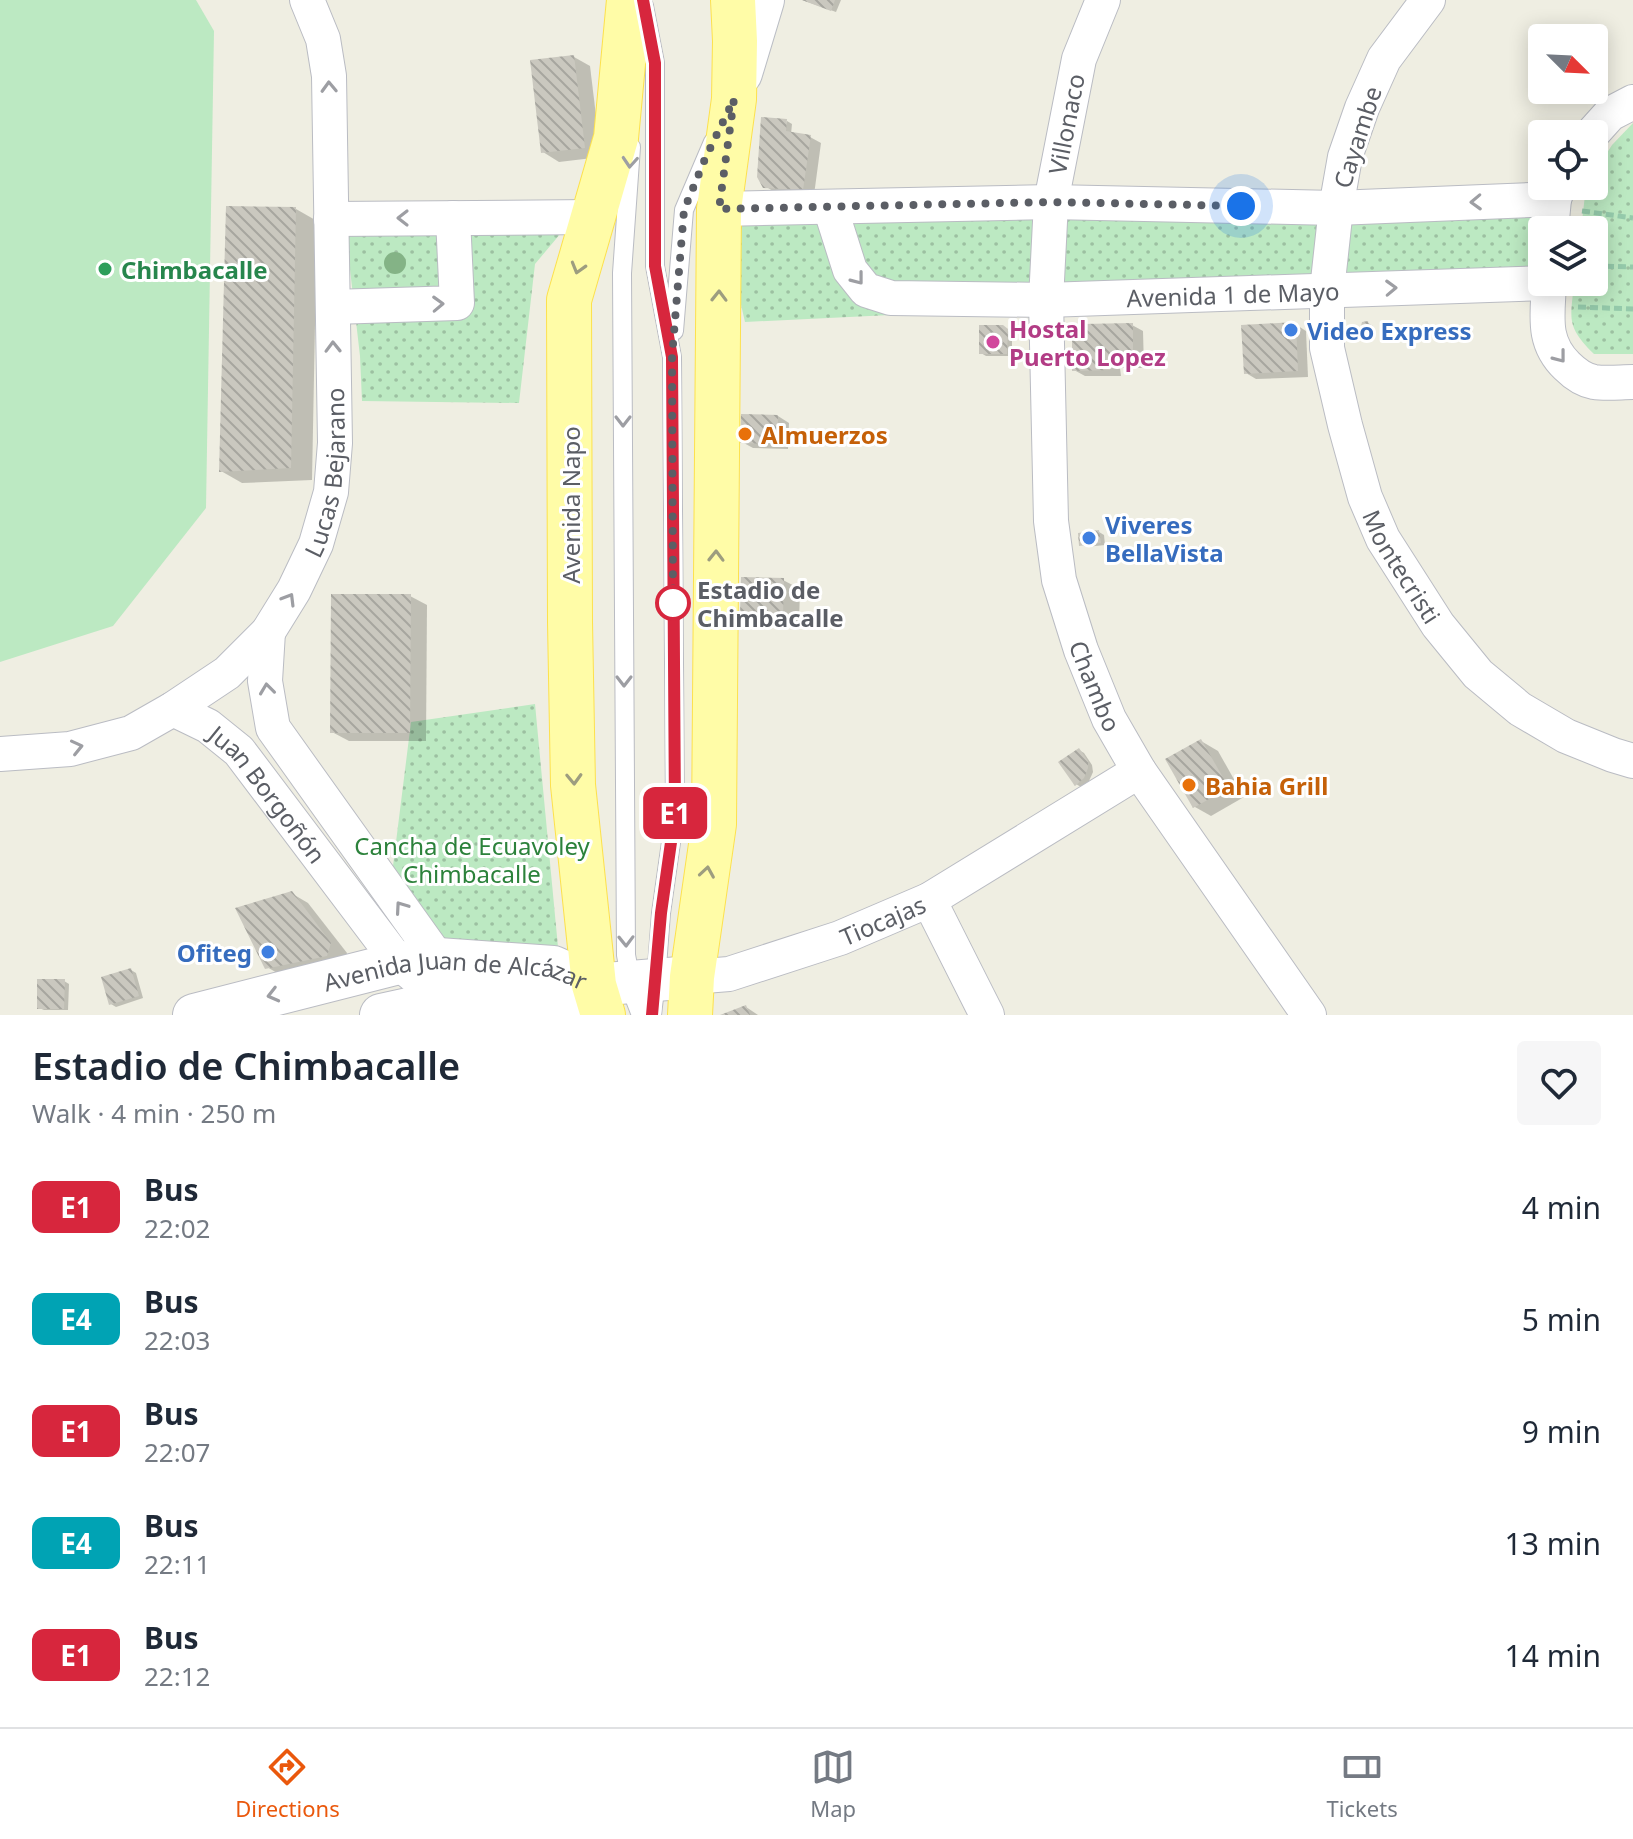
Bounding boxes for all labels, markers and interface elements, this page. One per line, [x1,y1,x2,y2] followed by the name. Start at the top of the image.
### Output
[1528,24,1608,104] north arrow
[1528,24,1608,296] map controls
[1040,71,1092,177] street label: Villonaco
[321,80,338,93] one-way arrow
[1325,82,1389,192] street label: Cayambe
[1528,120,1608,200] button: locate
[622,156,639,169] one-way arrow
[1221,186,1261,226] your location
[1469,194,1482,211] one-way arrow
[396,210,409,227] one-way arrow
[1528,216,1608,296] button: layers
[121,253,268,286] place label: Chimbacalle
[96,260,114,278] marker: Chimbacalle
[571,260,587,274] one-way arrow
[849,270,863,285] one-way arrow
[1126,274,1340,314] street label: Avenida 1 de Mayo
[1385,279,1398,296] one-way arrow
[710,289,728,302] one-way arrow
[432,295,445,312] one-way arrow
[1009,312,1166,373] place label: Hostal Puerto Lopez
[1307,314,1472,347] place label: Video Express
[1282,321,1300,339] marker: Video Express
[984,333,1002,351] marker: Hostal Puerto Lopez
[324,340,342,353] one-way arrow
[1551,348,1565,363] one-way arrow
[296,387,352,562] street label: Lucas Bejarano
[614,415,632,428] one-way arrow
[761,418,888,451] place label: Almuerzos
[736,425,754,443] marker: Almuerzos
[554,426,587,584] street label: Avenida Napo
[1356,504,1449,629] street label: Montecristi
[1105,508,1224,569] place label: Viveres BellaVista
[1080,529,1098,547] marker: Viveres BellaVista
[707,549,725,562] one-way arrow
[697,573,844,634] place label: Estadio de Chimbacalle
[656,586,690,620] marker: Estadio de Chimbacalle
[279,593,294,607] one-way arrow
[1063,636,1129,737] street label: Chambo
[615,675,633,688] one-way arrow
[259,682,276,695] one-way arrow
[201,716,334,869] street label: Juan Borgoñón
[70,739,84,756] one-way arrow
[1205,769,1328,802] place label: Bahia Grill
[565,773,582,786] one-way arrow
[1180,776,1198,794] marker: Bahia Grill
[639,787,711,839] line badge: E1
[659,794,691,832] text: E1
[354,829,590,890] park label: Cancha de Ecuavoley Chimbacalle
[698,865,715,878] one-way arrow
[834,887,930,953] street label: Tiocajas
[396,902,410,916] one-way arrow
[617,935,634,948] one-way arrow
[177,936,252,969] place label: Ofiteg
[320,942,593,998] text: Avenida Juan de Alcázar
[259,943,277,961] marker: Ofiteg
[318,972,586,1000] street label: Avenida Juan de Alcázar
[266,986,280,1003] one-way arrow
[32,1039,460,1091] text: Estadio de Chimbacalle
[1517,1041,1601,1125] button: heart
[32,1095,276,1131] text: Walk · 4 min · 250 m
[144,1169,199,1210] text: Bus
[1522,1187,1601,1228] text: 4 min
[60,1188,92,1226] text: E1
[144,1210,210,1246] text: 22:02
[144,1281,199,1322] text: Bus
[1522,1299,1601,1340] text: 5 min
[60,1300,92,1338] text: E4
[144,1322,210,1358] text: 22:03
[144,1393,199,1434] text: Bus
[1522,1411,1601,1452] text: 9 min
[60,1412,92,1450] text: E1
[144,1434,210,1470] text: 22:07
[144,1505,199,1546] text: Bus
[1505,1523,1601,1564] text: 13 min
[60,1524,92,1562] text: E4
[144,1546,210,1582] text: 22:11
[144,1617,199,1658] text: Bus
[1505,1635,1601,1676] text: 14 min
[60,1636,92,1674] text: E1
[144,1658,210,1694] text: 22:12
[235,1745,340,1823] tab: Directions
[810,1745,856,1823] tab: Map
[1327,1745,1398,1823] tab: Tickets

